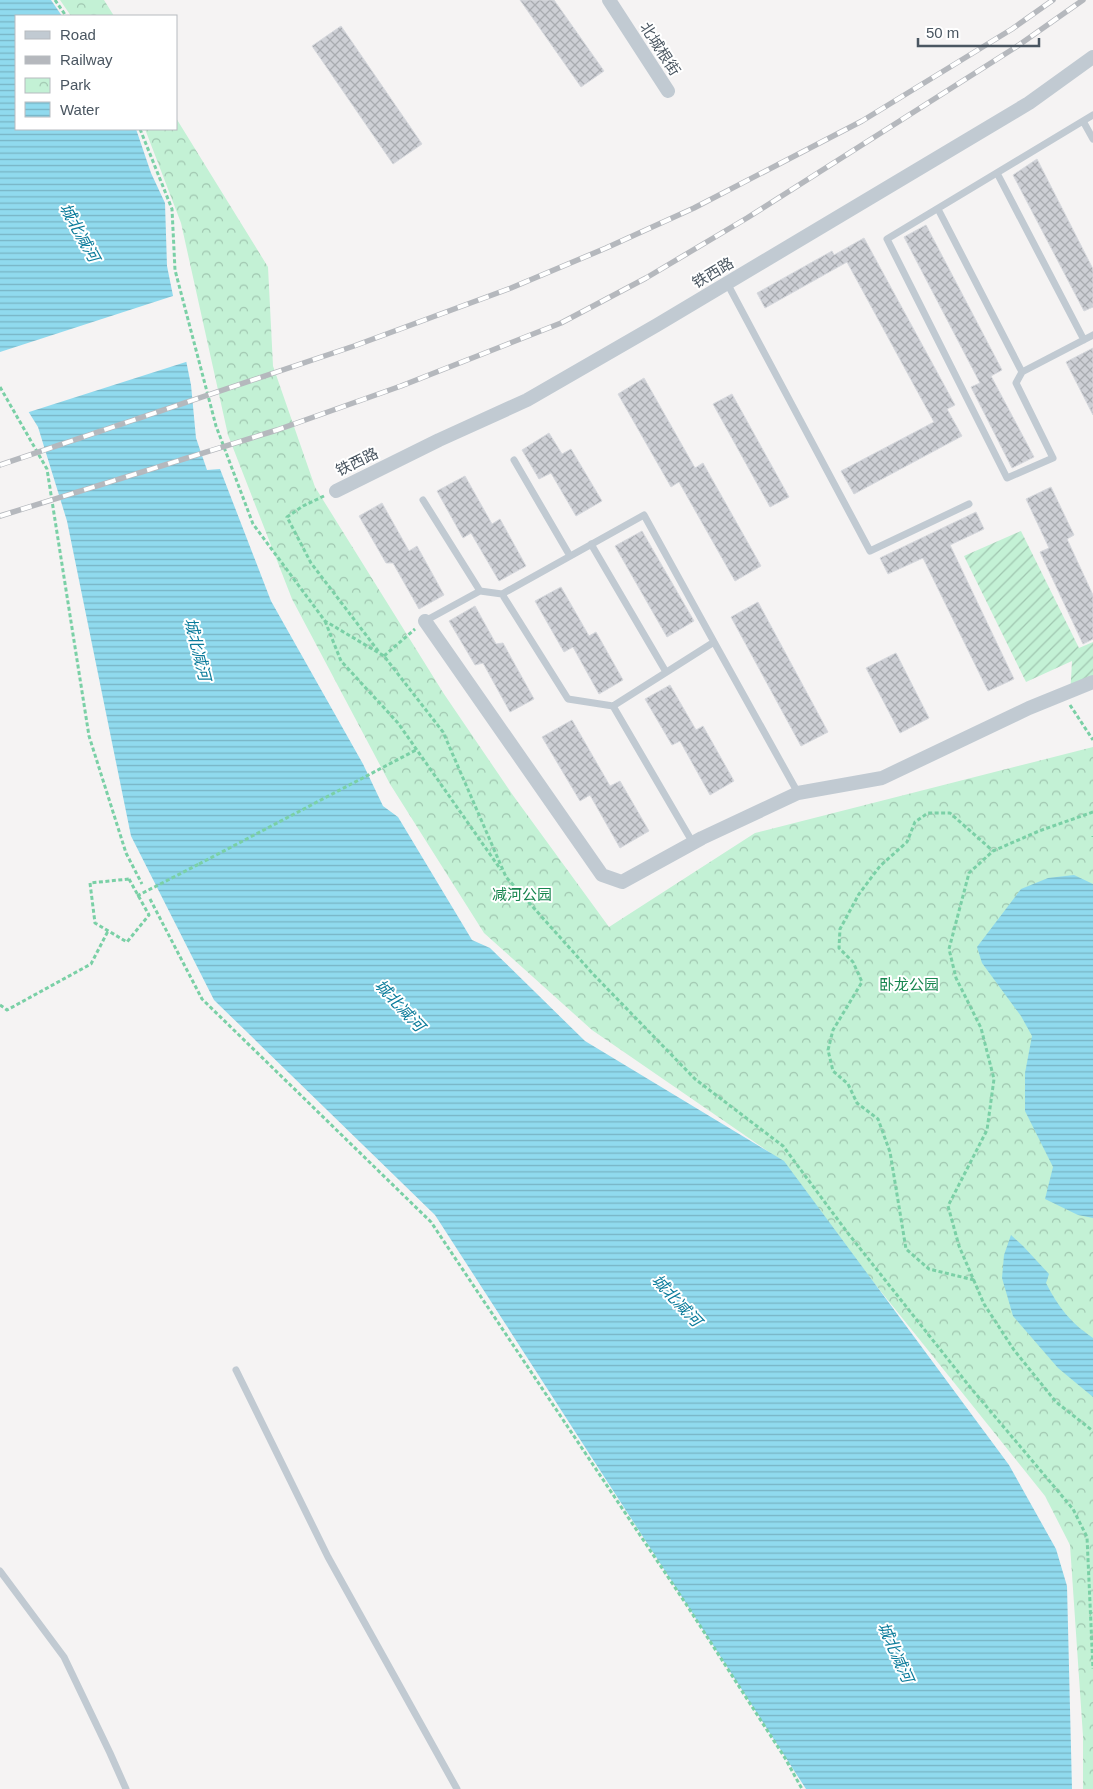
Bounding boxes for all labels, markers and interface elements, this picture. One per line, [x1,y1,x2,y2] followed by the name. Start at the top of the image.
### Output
[15,15,178,130] legend
[918,15,1039,47] scale bar
[637,19,684,79] street label: 北城根街
[926,24,959,41] text: 50 m
[60,26,96,43] text: Road
[60,51,113,68] text: Railway
[60,76,91,93] text: Park
[60,101,99,118] text: Water
[57,200,104,267] water label: 城北减河
[689,254,736,291] street label: 铁西路
[333,444,381,479] street label: 铁西路
[182,616,214,685] water label: 城北减河
[492,886,552,903] park label: 减河公园
[372,976,430,1037] water label: 城北减河
[879,976,939,993] park label: 卧龙公园
[649,1271,707,1332] water label: 城北减河
[875,1620,918,1688] water label: 城北减河

